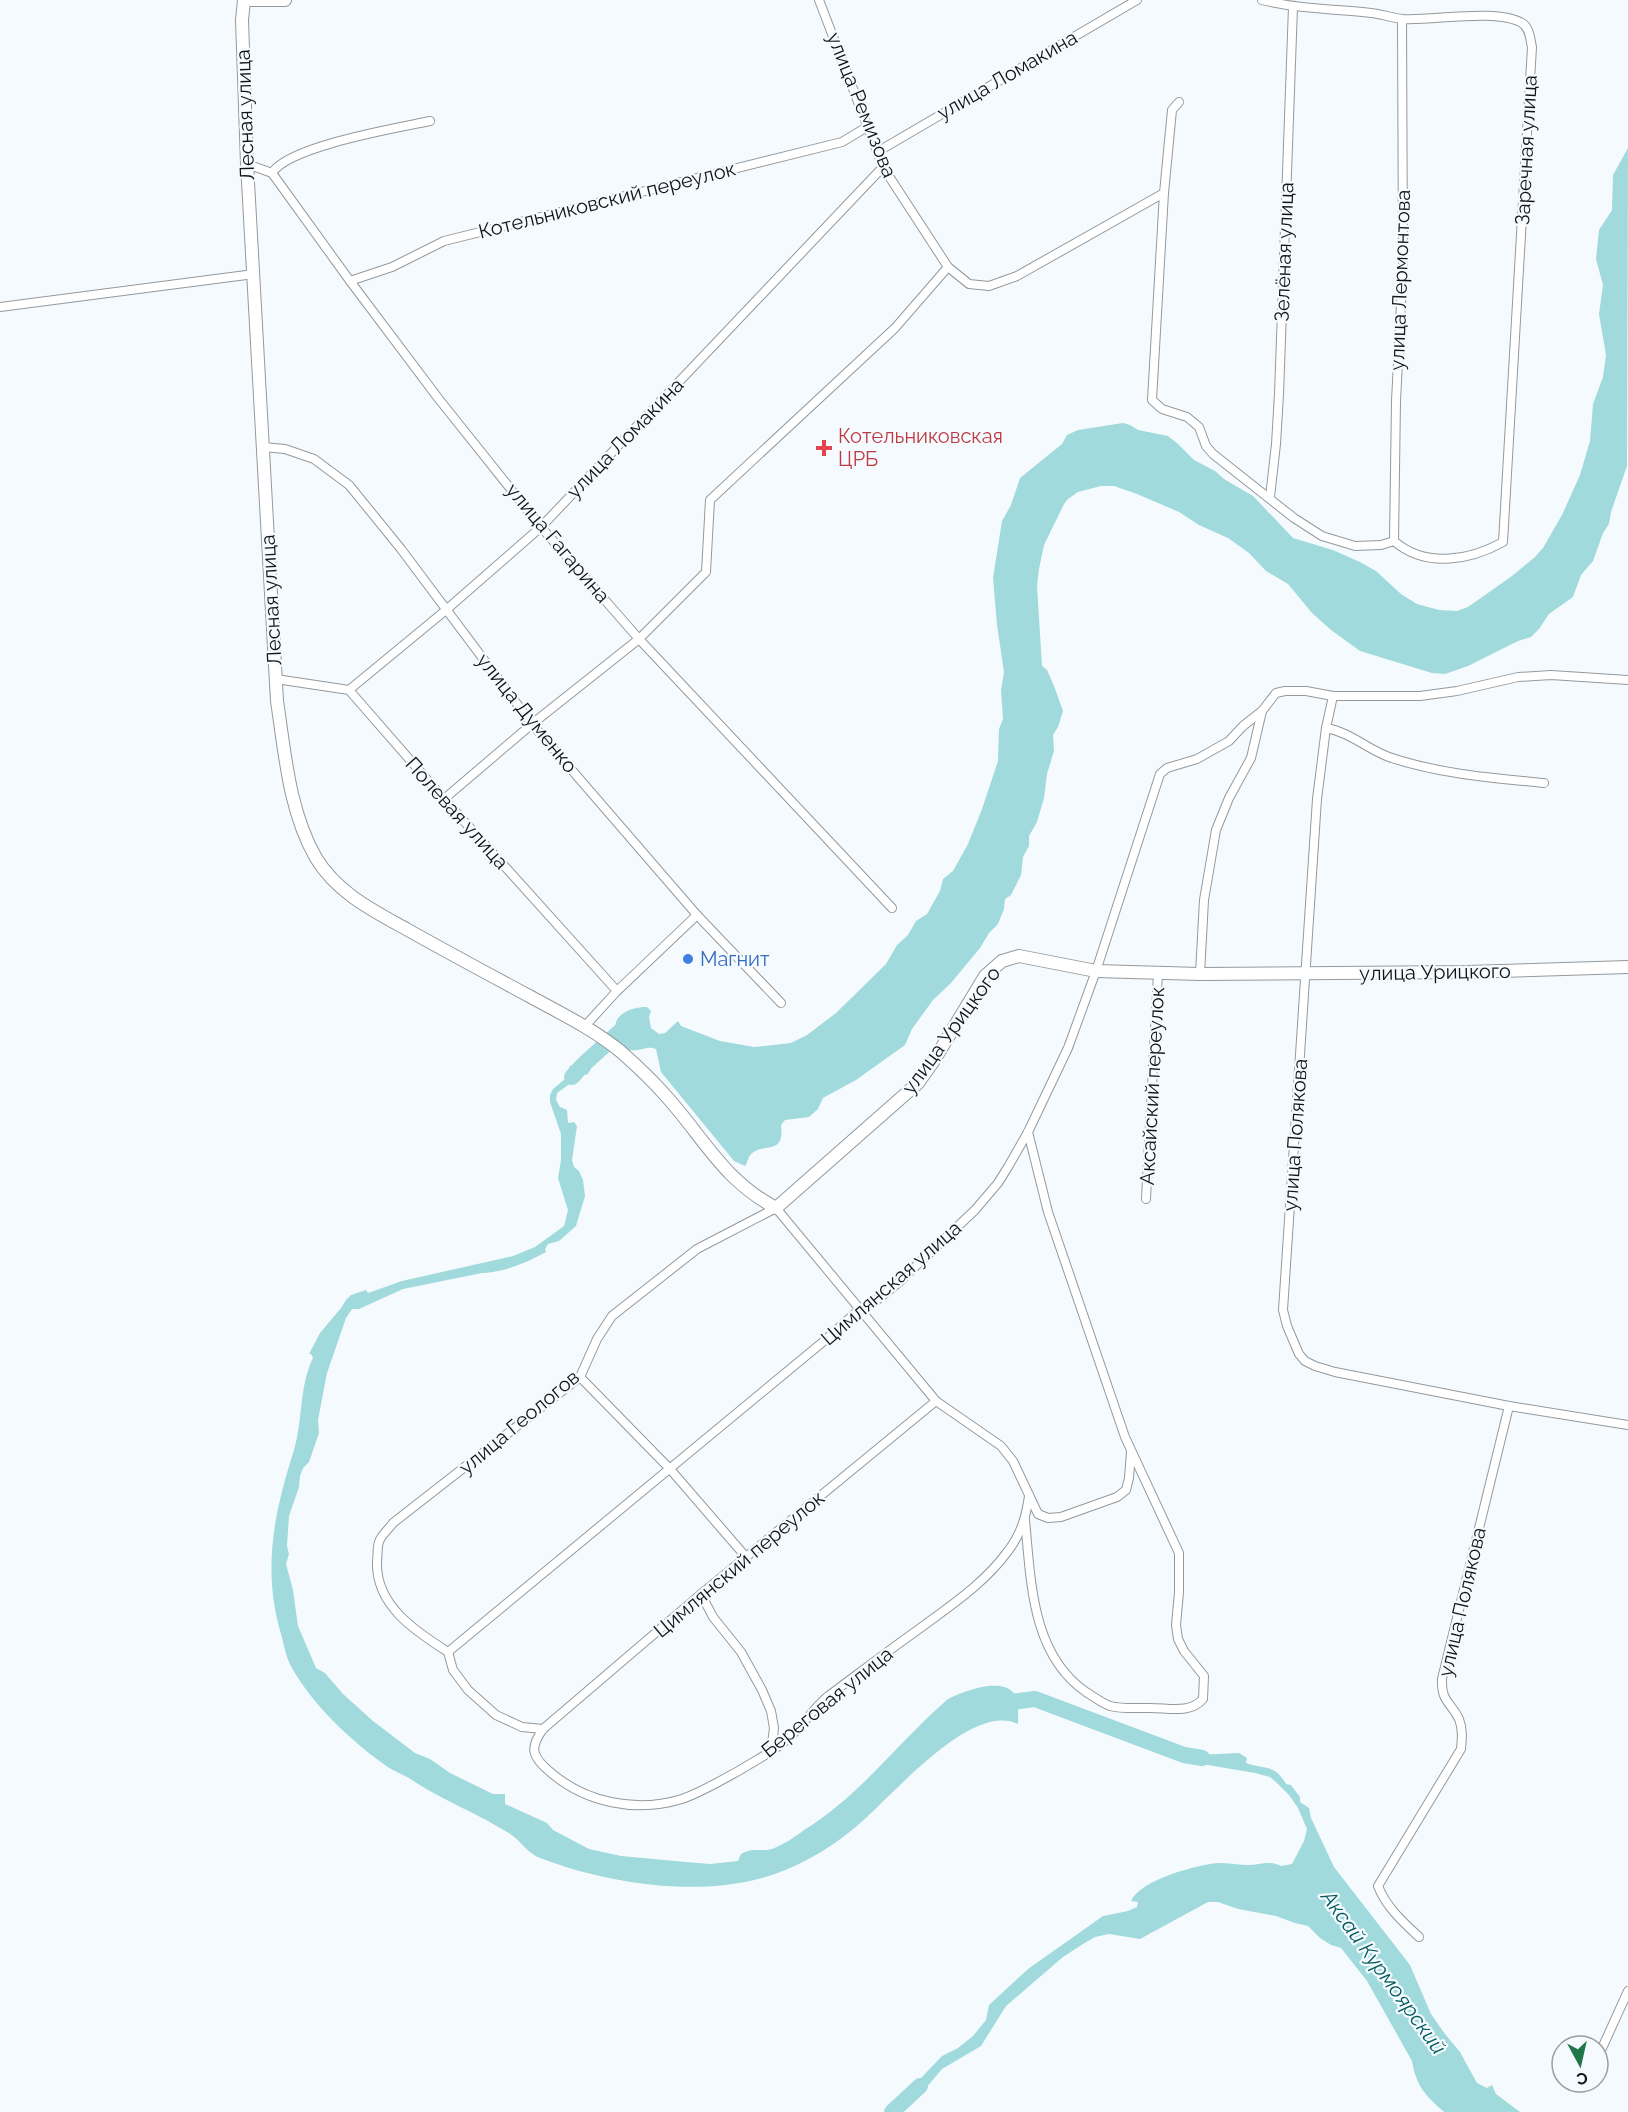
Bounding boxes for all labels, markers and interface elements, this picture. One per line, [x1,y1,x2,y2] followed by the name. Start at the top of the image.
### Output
[933,25,1081,125] street label: улица Ломакина
[822,29,902,181] street label: улица Ремизова
[231,49,259,181] street label: Лесная улица
[1510,74,1542,226] street label: Заречная улица
[476,156,738,244] street label: Котельниковский переулок
[1270,182,1298,322] street label: Зелёная улица
[1385,189,1415,371] street label: улица Лермонтова
[562,373,688,503] street label: улица Ломакина
[838,424,1003,471] place label: Котельниковская ЦРБ
[815,439,833,457] marker: Котельниковская ЦРБ
[501,478,615,608] street label: улица Гагарина
[256,534,286,666] street label: Лесная улица
[472,648,583,778] street label: улица Думенко
[400,752,514,874] street label: Полевая улица
[700,947,770,971] place label: Магнит
[681,952,695,966] marker: Магнит
[1359,959,1511,985] street label: улица Урицкого
[897,962,1005,1098] street label: улица Урицкого
[1135,986,1169,1186] street label: Аксайский переулок
[1278,1058,1312,1212] street label: улица Полякова
[816,1216,966,1350] street label: Цимлянская улица
[454,1365,584,1479] street label: улица Геологов
[649,1486,829,1642] street label: Цимлянский переулок
[1433,1525,1491,1679] street label: улица Полякова
[757,1642,897,1762] street label: Береговая улица
[1316,1884,1452,2059] water label: Аксай Курмоярский
[1550,2034,1610,2094] north arrow
[1575,2068,1589,2089] text: С

